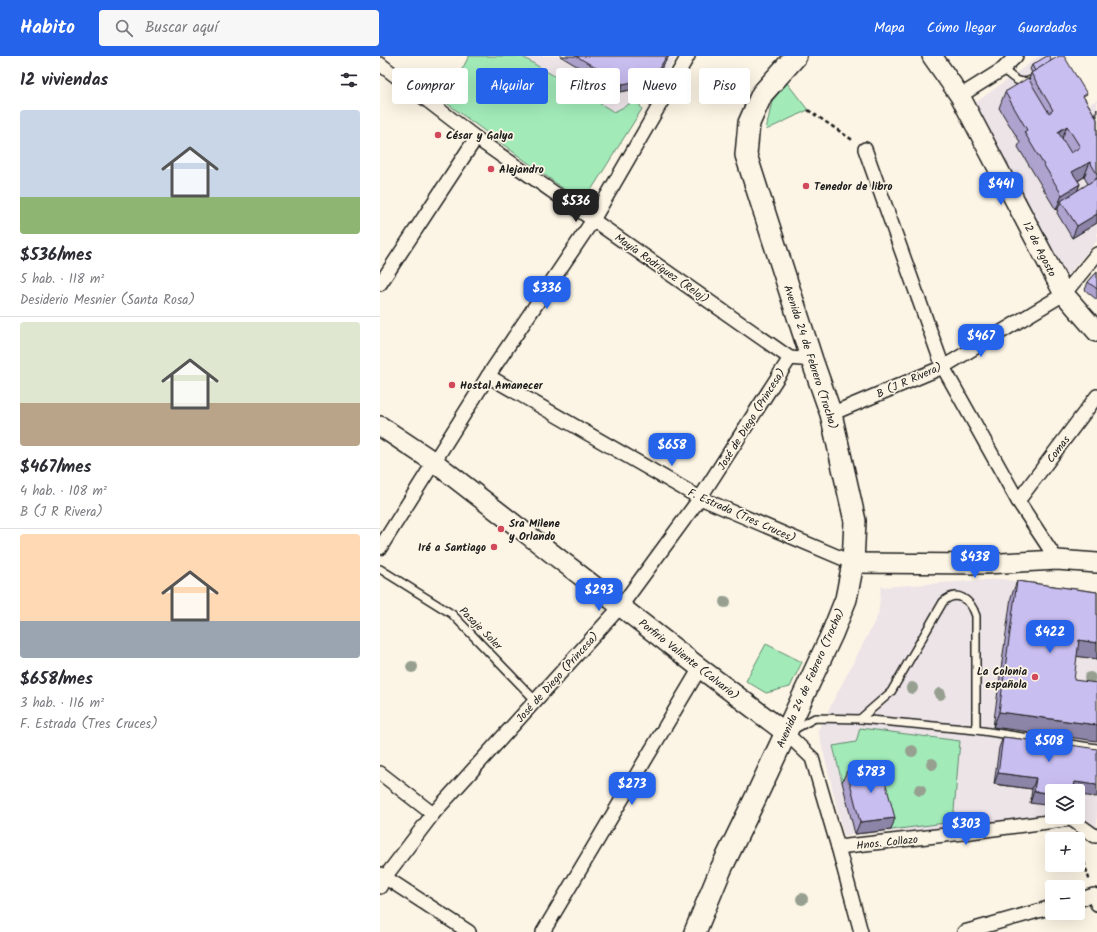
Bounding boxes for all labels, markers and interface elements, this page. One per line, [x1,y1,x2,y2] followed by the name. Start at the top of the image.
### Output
[99,10,379,46] search box
[20,13,75,43] text: Habito
[145,16,218,40] text: Buscar aquí
[113,17,135,39] icon: search
[874,17,905,39] text: Mapa
[927,17,996,39] text: Cómo llegar
[1018,17,1077,39] text: Guardados
[20,67,108,94] text: 12 viviendas
[392,68,468,104] chip: Comprar
[476,68,548,104] chip: Alquilar
[556,68,620,104] chip: Filtros
[628,68,691,104] chip: Nuevo
[699,68,750,104] chip: Piso
[338,69,360,91] icon: filters
[446,127,514,145] place label: César y Galya
[433,130,443,140] marker: César y Galya
[154,136,226,208] icon: home
[499,161,544,179] place label: Alejandro
[486,164,496,174] marker: Alejandro
[977,172,1025,206] pin: $441
[988,174,1014,195] text: $441
[814,178,893,196] place label: Tenedor de libro
[801,181,811,191] marker: Tenedor de libro
[552,189,600,223] pin: $536
[562,191,590,212] text: $536
[1017,219,1061,280] street label: 12 de Agosto
[610,229,712,308] street label: Mayía Rodríguez (Reloj)
[20,242,92,269] text: $536/mes
[20,269,104,290] text: 5 hab. · 118 m²
[523,276,571,310] pin: $336
[533,278,561,299] text: $336
[778,283,842,432] street label: Avenida 24 de Febrero (Trocha)
[20,290,195,311] text: Desiderio Mesnier (Santa Rosa)
[957,324,1005,358] pin: $467
[967,326,995,347] text: $467
[154,348,226,420] icon: home
[874,358,945,403] street label: B (J R Rivera)
[713,365,790,474] street label: José de Diego (Princesa)
[460,377,544,395] place label: Hostal Amanecer
[447,380,457,390] marker: Hostal Amanecer
[1043,432,1075,467] street label: Comas
[648,433,696,467] pin: $658
[658,435,687,456] text: $658
[20,454,92,481] text: $467/mes
[20,481,107,502] text: 4 hab. · 108 m²
[685,484,798,548] street label: F. Estrada (Tres Cruces)
[20,502,103,523] text: B (J R Rivera)
[508,515,560,546] place label: Sra Milene y Orlando
[496,524,506,534] marker: Sra Milene y Orlando
[418,539,486,557] place label: Iré a Santiago
[489,542,499,552] marker: Iré a Santiago
[951,545,999,579] pin: $438
[960,547,990,568] text: $438
[154,560,226,632] icon: home
[575,578,623,612] pin: $293
[585,580,613,601] text: $293
[454,603,507,656] street label: Pasaje Soler
[772,606,850,751] street label: Avenida 24 de Febrero (Trocha)
[634,615,742,705] street label: Porfirio Valiente (Calvario)
[1026,620,1074,654] pin: $422
[1035,622,1065,643] text: $422
[512,628,604,727] street label: José de Diego (Princesa)
[977,663,1027,694] place label: La Colonia española
[20,666,93,693] text: $658/mes
[1030,672,1040,682] marker: La Colonia española
[20,693,104,714] text: 3 hab. · 116 m²
[20,714,158,735] text: F. Estrada (Tres Cruces)
[1025,729,1073,763] pin: $508
[1035,731,1063,752] text: $508
[847,760,895,794] pin: $783
[857,762,885,783] text: $783
[608,772,656,806] pin: $273
[618,774,646,795] text: $273
[1045,784,1085,920] map controls
[1045,784,1085,824] button: layers
[942,812,990,846] pin: $303
[952,814,980,835] text: $303
[855,831,919,855] street label: Hnos. Collazo
[1045,832,1085,872] button: +
[1045,880,1085,920] button: −

